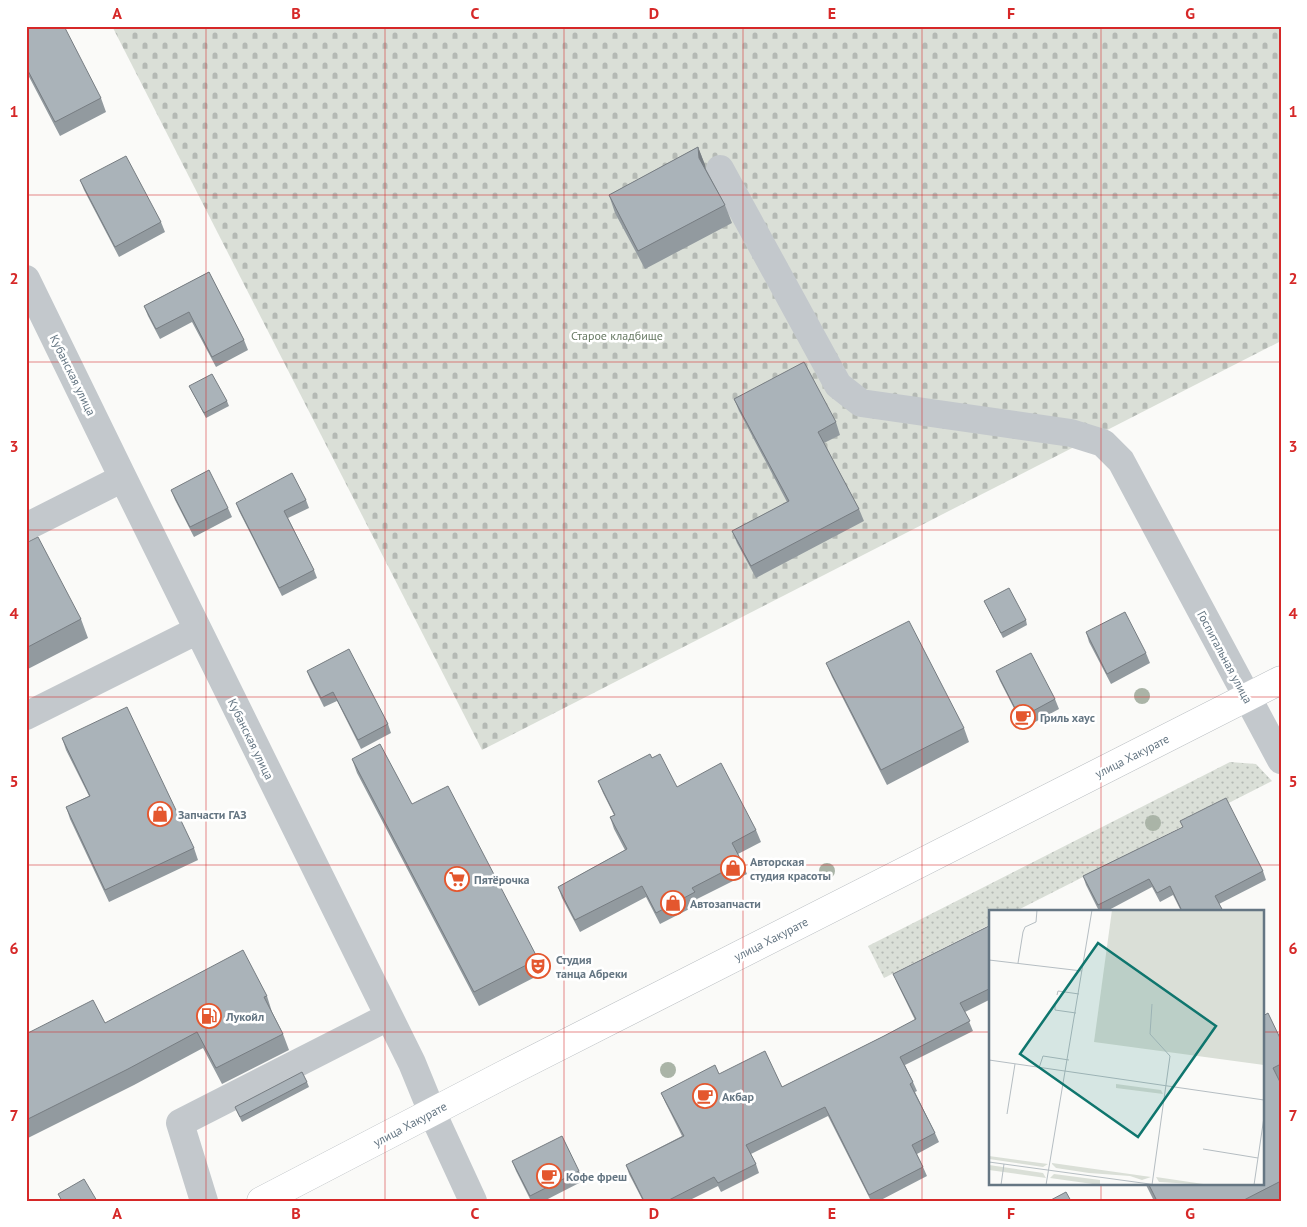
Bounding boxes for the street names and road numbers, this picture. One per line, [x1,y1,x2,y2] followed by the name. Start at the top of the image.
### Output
[47,332,99,418] street label: Кубанская улица
[1194,608,1256,706] street label: Госпитальная улица
[225,696,277,782] street label: Кубанская улица
[1092,731,1172,781] street label: улица Хакурате
[731,914,811,964] street label: улица Хакурате
[371,1098,449,1150] street label: улица Хакурате

